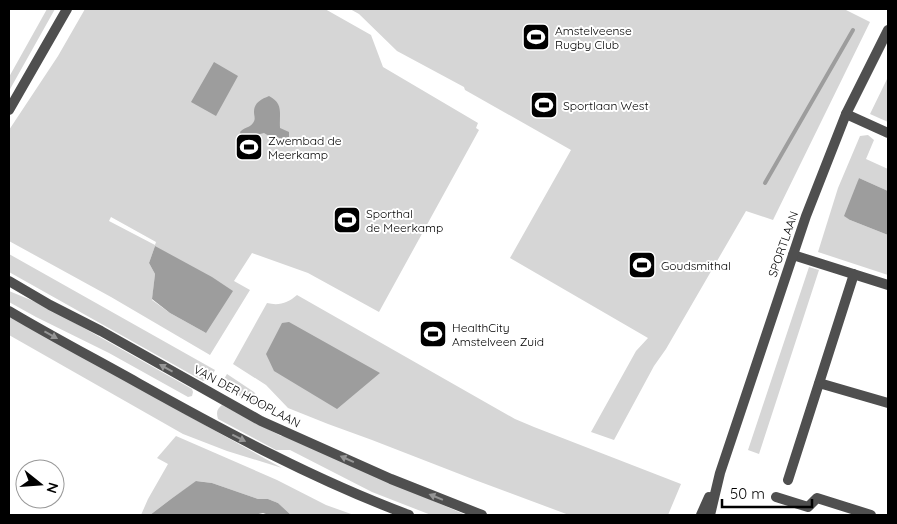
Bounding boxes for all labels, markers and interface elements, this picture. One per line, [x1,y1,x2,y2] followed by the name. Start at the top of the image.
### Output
[521,22,551,52] sports icon: Amstelveense Rugby Club
[555,23,632,52] place label: Amstelveense Rugby Club
[529,90,559,120] sports icon: Sportlaan West
[563,98,648,113] place label: Sportlaan West
[234,132,264,162] sports icon: Zwembad de Meerkamp
[268,133,342,162] place label: Zwembad de Meerkamp
[332,205,362,235] sports icon: Sporthal de Meerkamp
[366,206,443,235] place label: Sporthal de Meerkamp
[765,209,801,279] street label: SPORTLAAN
[627,250,657,280] sports icon: Goudsmithal
[661,258,731,273] place label: Goudsmithal
[418,319,448,349] sports icon: HealthCity Amstelveen Zuid
[452,320,544,349] place label: HealthCity Amstelveen Zuid
[44,330,58,339] one-way arrow
[191,361,303,431] street label: VAN DER HOOPLAAN
[160,363,173,372] one-way arrow
[232,434,246,442] one-way arrow
[340,455,354,463] one-way arrow
[15,459,65,509] north arrow
[722,476,812,508] scale bar
[42,480,63,495] text: N
[730,484,765,503] text: 50 m
[429,493,443,501] one-way arrow

